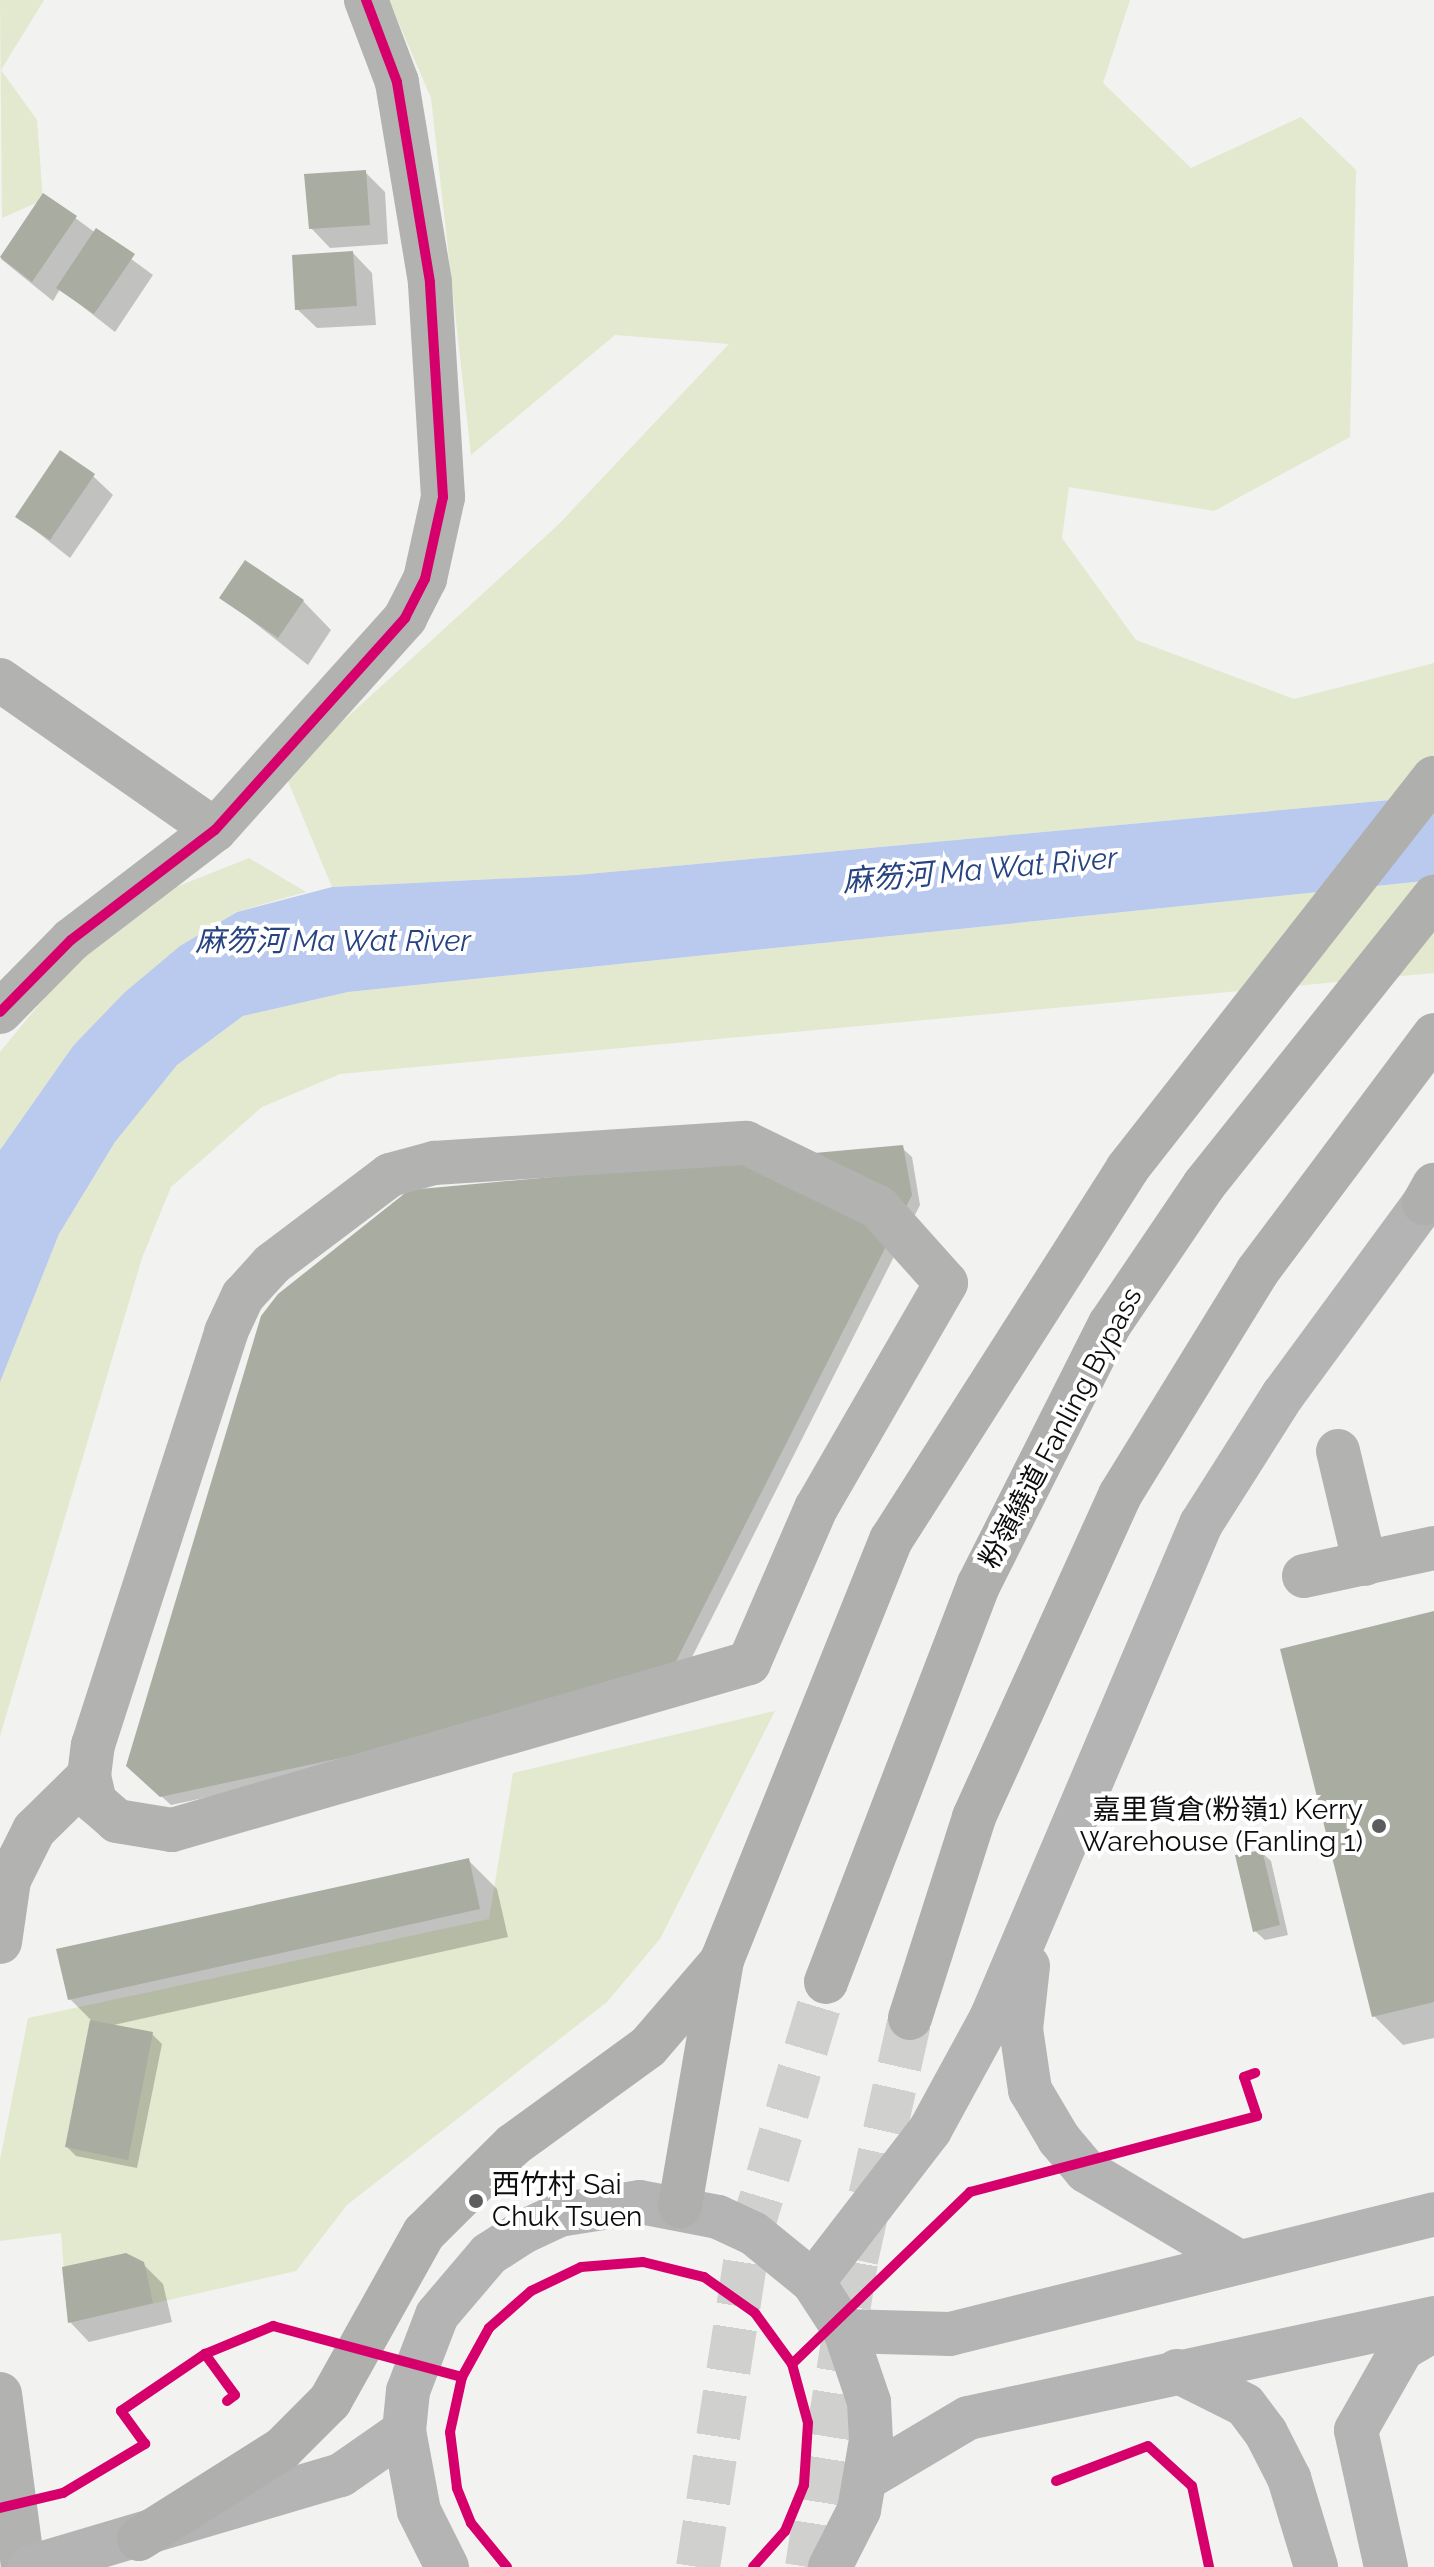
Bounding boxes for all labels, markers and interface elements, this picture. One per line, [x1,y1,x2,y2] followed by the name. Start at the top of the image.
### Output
[841,840,1119,900] water label: 麻笏河 Ma Wat River
[195,923,471,959] water label: 麻笏河 Ma Wat River
[973,1282,1149,1574] street label: 粉嶺繞道 Fanling Bypass
[1080,1793,1363,1859] place label: 嘉里貨倉(粉嶺1) Kerry Warehouse (Fanling 1)
[1370,1817,1388,1835] marker: 嘉里貨倉(粉嶺1) Kerry Warehouse (Fanling 1)
[492,2168,643,2234] place label: 西竹村 Sai Chuk Tsuen
[467,2192,485,2210] marker: 西竹村 Sai Chuk Tsuen

